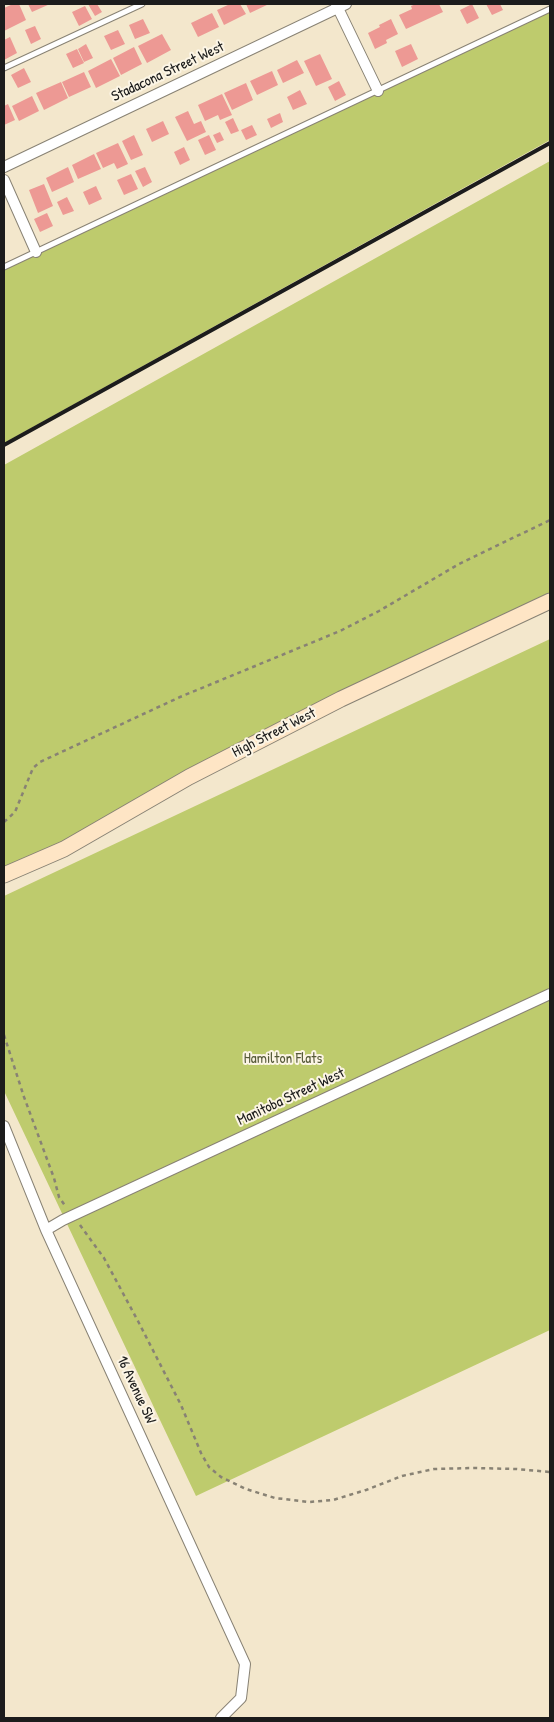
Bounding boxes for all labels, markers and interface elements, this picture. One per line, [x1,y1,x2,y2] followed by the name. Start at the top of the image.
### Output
[109,38,227,106] street label: Stadacona Street West
[229,704,319,762] street label: High Street West
[244,1050,322,1068] park label: Hamilton Flats
[235,1064,347,1130] street label: Manitoba Street West
[113,1353,159,1427] street label: 16 Avenue SW

